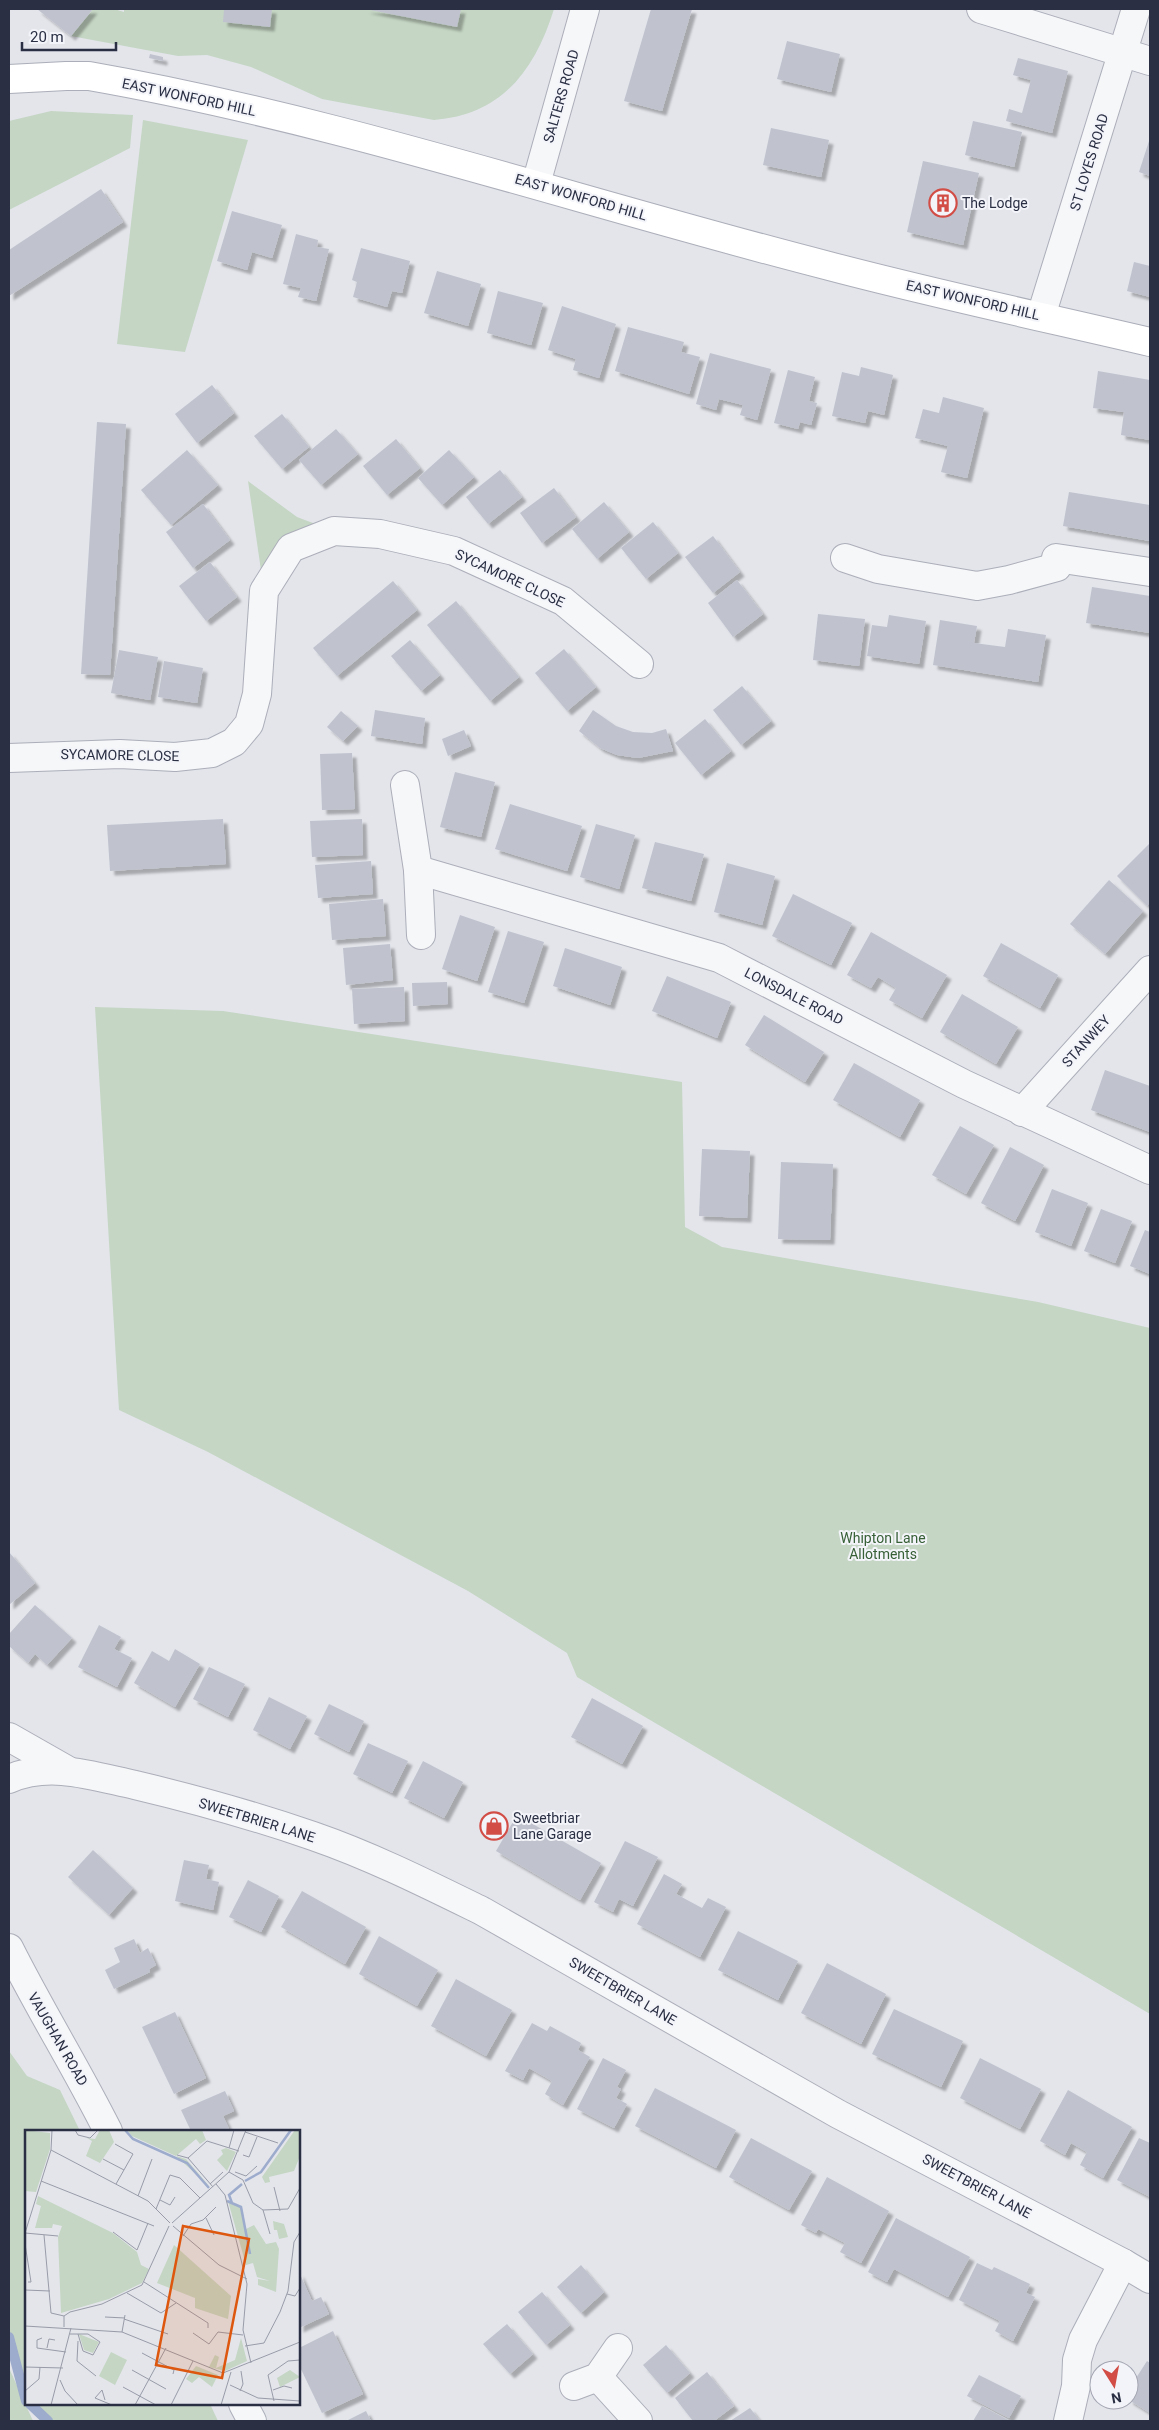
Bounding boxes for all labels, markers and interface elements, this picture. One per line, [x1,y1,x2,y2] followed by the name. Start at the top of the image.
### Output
[22,20,116,52] scale bar
[30,28,64,46] text: 20 m
[540,48,582,144] street label: SALTERS ROAD
[121,75,258,119] street label: EAST WONFORD HILL
[1067,111,1111,213] street label: ST LOYES ROAD
[513,170,649,224] street label: EAST WONFORD HILL
[928,188,958,218] building icon: The Lodge
[962,195,1028,211] place label: The Lodge
[905,277,1042,323] street label: EAST WONFORD HILL
[453,546,567,610] street label: SYCAMORE CLOSE
[60,746,180,764] street label: SYCAMORE CLOSE
[742,964,846,1028] street label: LONSDALE ROAD
[1059,1011,1114,1070] street label: STANWEY
[840,1530,926,1562] park label: Whipton Lane Allotments
[197,1795,317,1845] street label: SWEETBRIER LANE
[513,1810,591,1842] place label: Sweetbriar Lane Garage
[479,1811,509,1841] shop icon: Sweetbriar Lane Garage
[567,1954,679,2028] street label: SWEETBRIER LANE
[25,1989,91,2089] street label: VAUGHAN ROAD
[25,2130,300,2405] inset map
[920,2151,1034,2222] street label: SWEETBRIER LANE
[1089,2360,1139,2410] north arrow
[1110,2389,1123,2407] text: N

